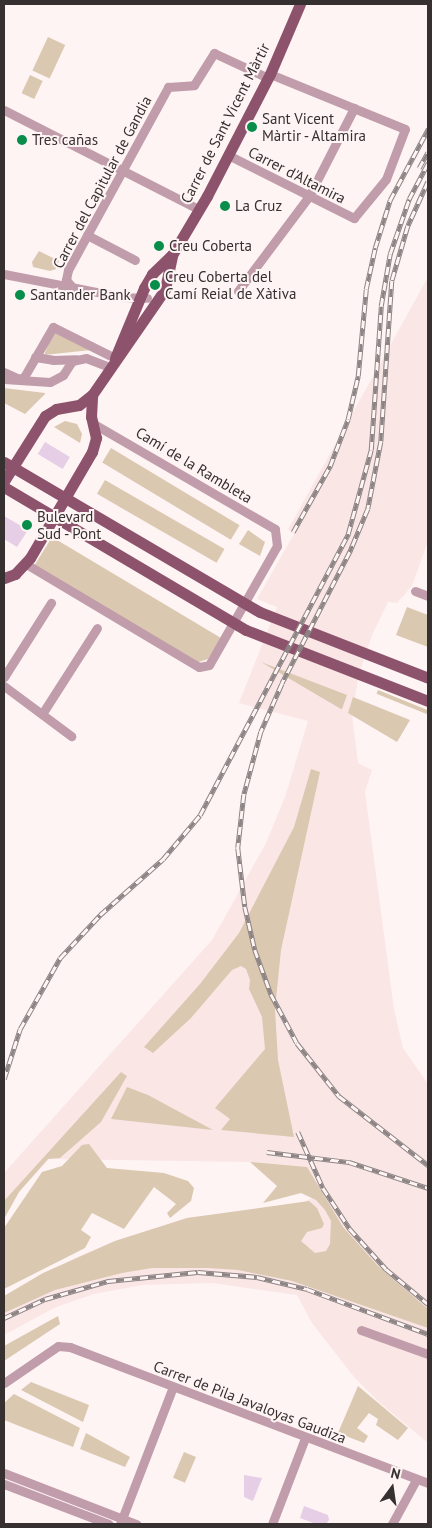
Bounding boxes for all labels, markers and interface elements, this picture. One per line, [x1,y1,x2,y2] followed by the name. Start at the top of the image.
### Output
[177,40,273,206] street label: Carrer de Sant Vicent Màrtir
[49,93,155,271] street label: Carrer del Capitular de Gandia
[262,109,369,144] place label: Sant Vicent Màrtir - Altamira
[246,121,258,133] marker: Sant Vicent Màrtir - Altamira
[32,131,98,149] place label: Tres cañas
[16,134,28,146] marker: Tres cañas
[245,143,349,207] street label: Carrer d'Altamira
[235,197,282,215] place label: La Cruz
[219,200,231,212] marker: La Cruz
[169,237,252,255] place label: Creu Coberta
[153,240,165,252] marker: Creu Coberta
[165,267,297,302] place label: Creu Coberta del Camí Reial de Xàtiva
[149,279,161,291] marker: Creu Coberta del Camí Reial de Xàtiva
[30,286,131,304] place label: Santander Bank
[14,289,26,301] marker: Santander Bank
[133,423,255,507] street label: Camí de la Rambleta
[37,507,104,542] place label: Bulevard Sud - Pont
[21,519,33,531] marker: Bulevard Sud - Pont
[151,1357,349,1447] street label: Carrer de Pila Javaloyas Gaudiza
[367,1463,417,1513] north arrow
[389,1464,402,1483] text: N

